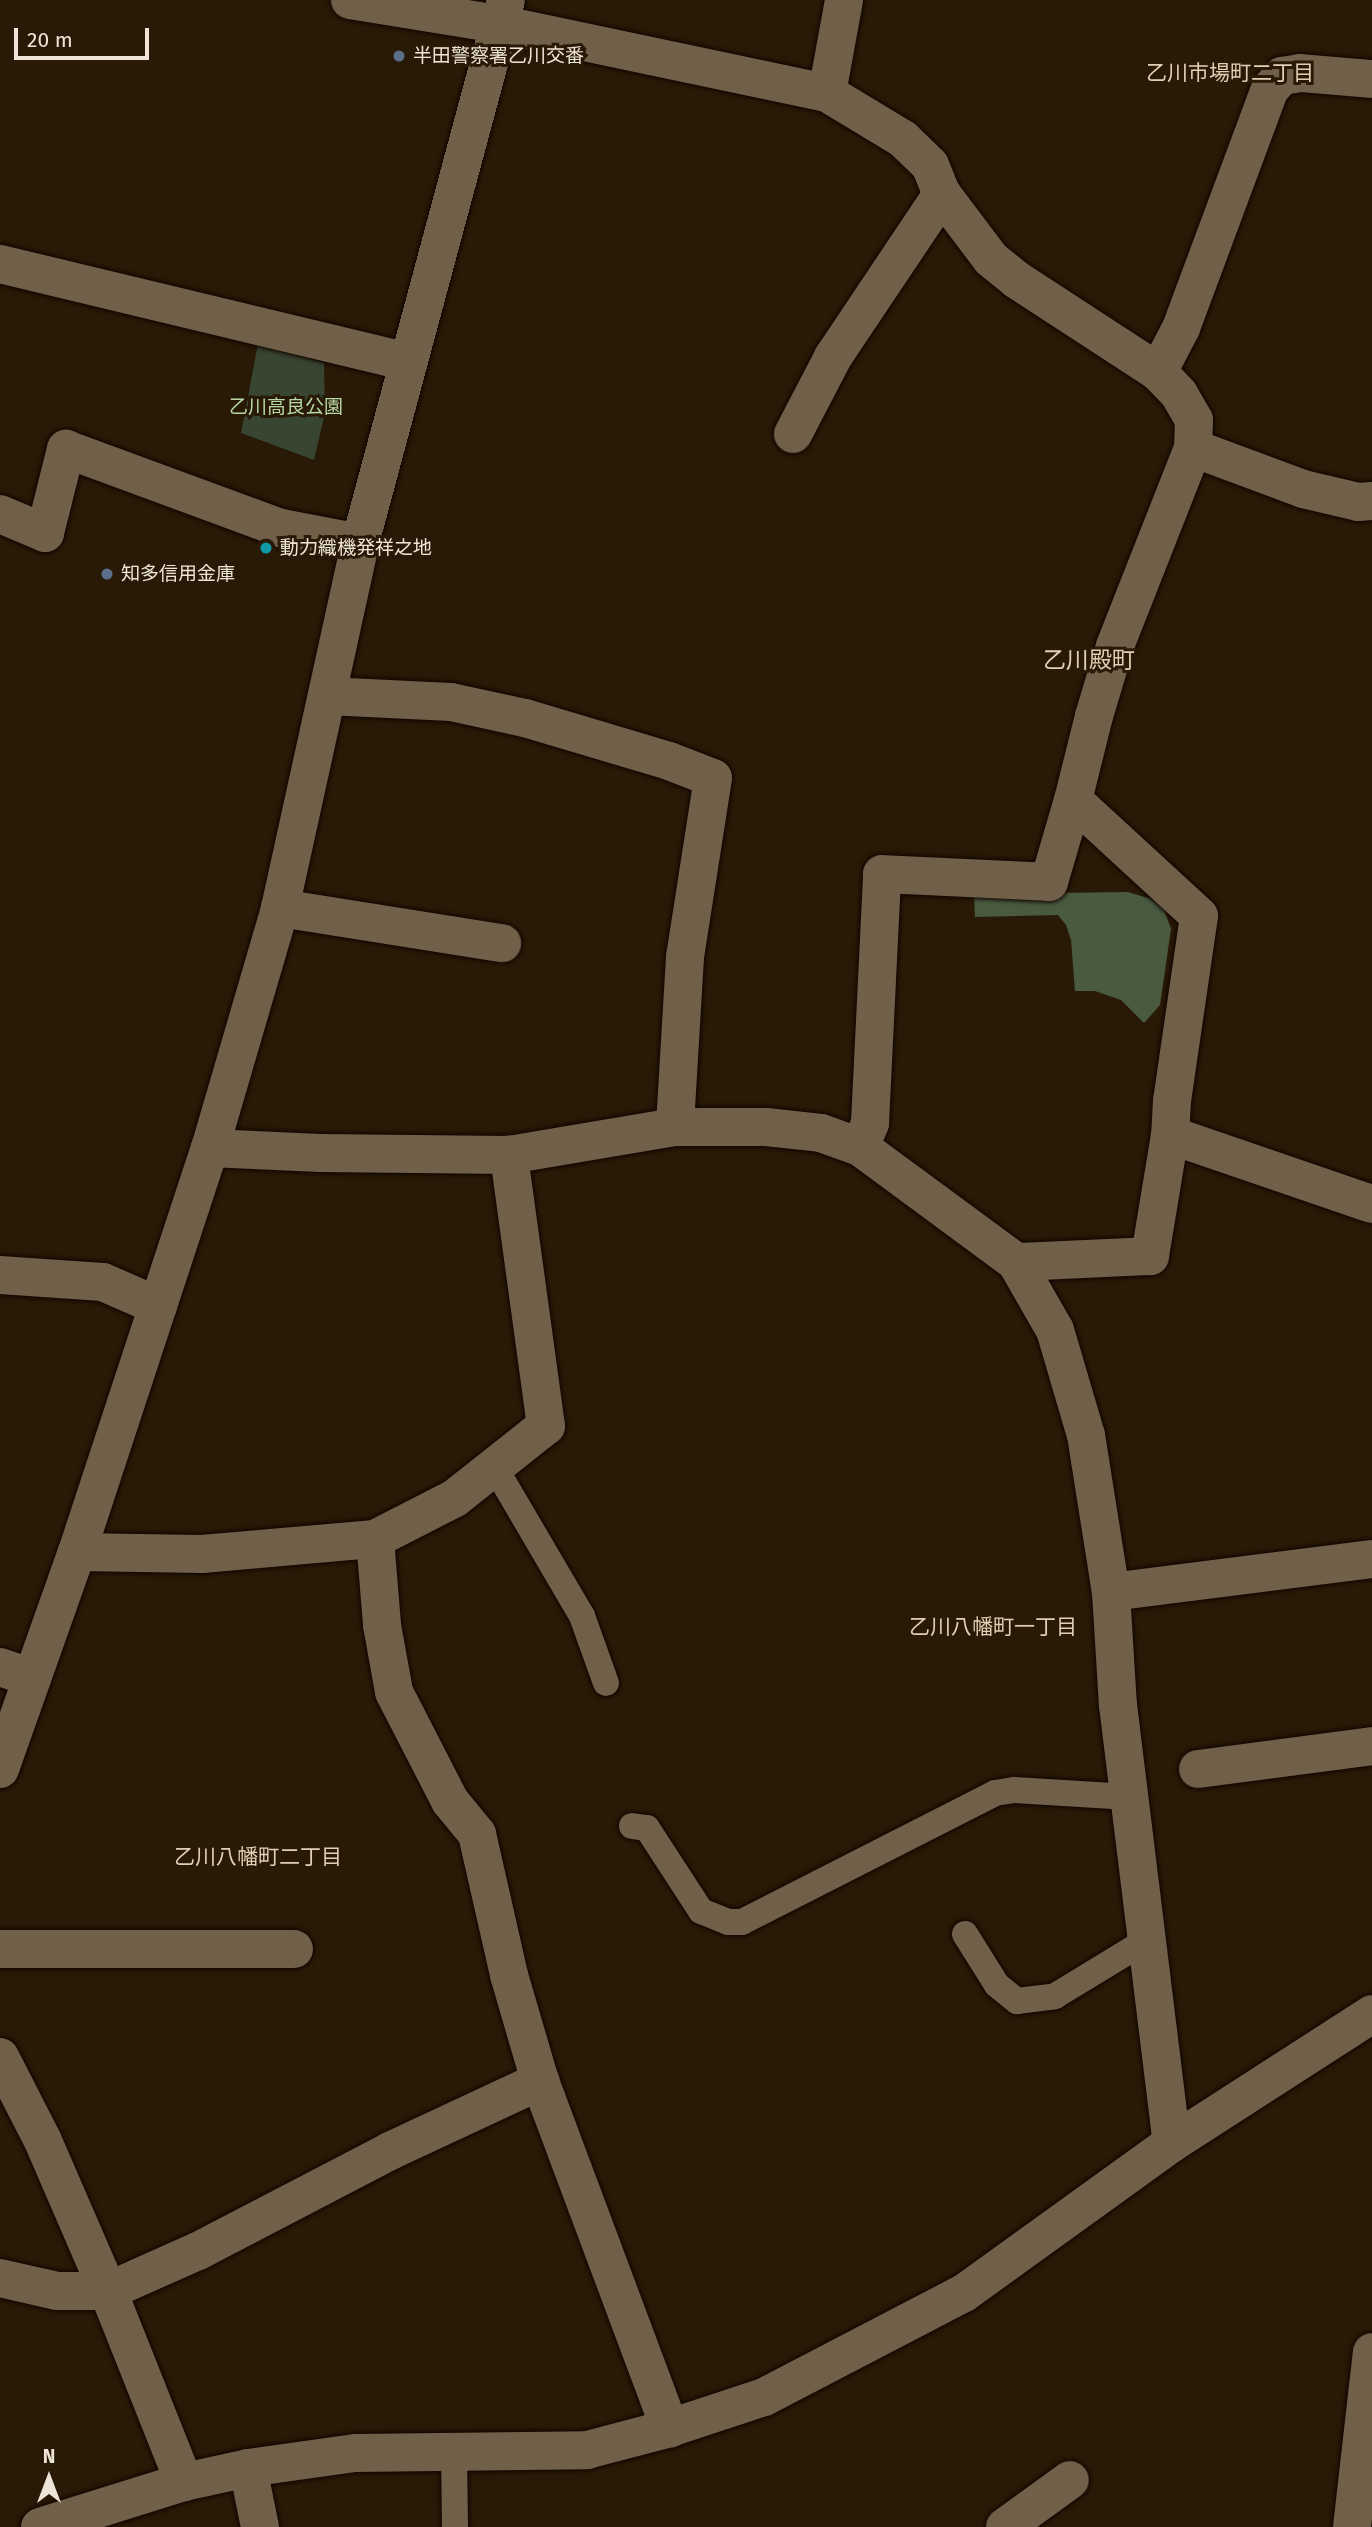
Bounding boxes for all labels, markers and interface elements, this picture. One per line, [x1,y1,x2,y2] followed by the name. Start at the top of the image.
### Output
[18,14,152,58] scale bar
[27,27,73,53] text: 20 m
[413,45,584,67] place label: 半田警察署乙川交番
[391,48,407,64] marker: 半田警察署乙川交番
[1146,60,1314,86] district label: 乙川市場町二丁目
[229,396,343,418] park label: 乙川高良公園
[280,537,432,559] place label: 動力織機発祥之地
[258,540,274,556] marker: 動力織機発祥之地
[121,563,235,585] place label: 知多信用金庫
[99,566,115,582] marker: 知多信用金庫
[1043,646,1135,674] district label: 乙川殿町
[909,1614,1077,1640] district label: 乙川八幡町一丁目
[174,1844,342,1870] district label: 乙川八幡町二丁目
[14,2443,84,2513] north arrow
[43,2445,55,2468] text: N

